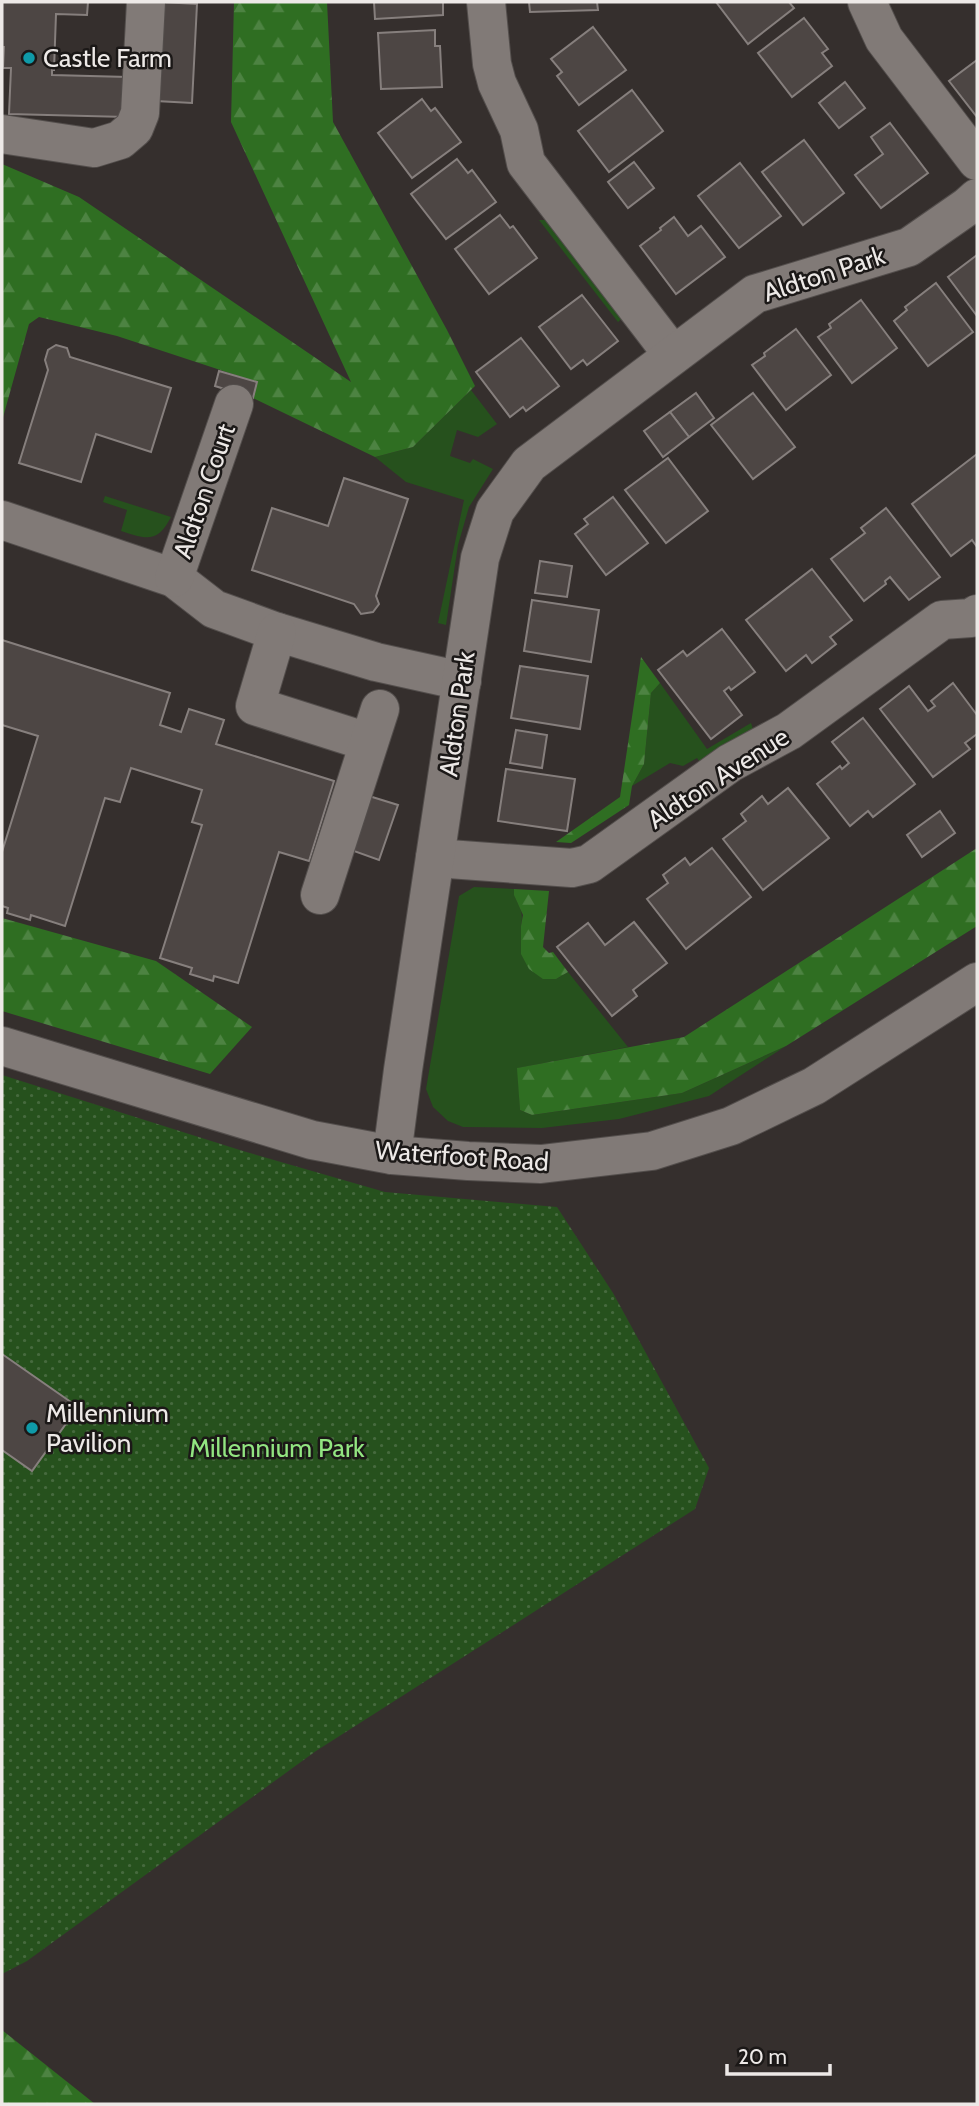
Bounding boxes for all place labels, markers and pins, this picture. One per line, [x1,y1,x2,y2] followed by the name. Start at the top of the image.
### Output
[43,42,172,74] place label: Castle Farm
[21,50,37,66] marker: Castle Farm
[46,1397,169,1459] place label: Millennium Pavilion
[24,1420,40,1436] marker: Millennium Pavilion

